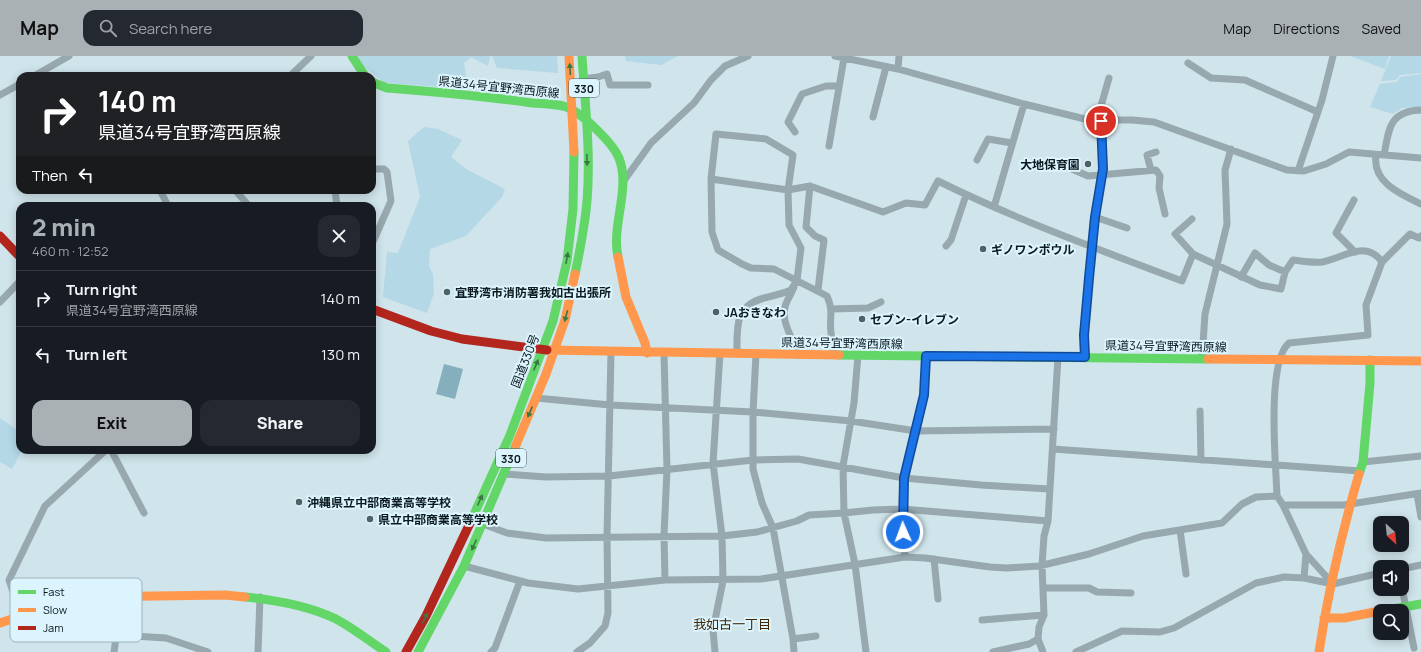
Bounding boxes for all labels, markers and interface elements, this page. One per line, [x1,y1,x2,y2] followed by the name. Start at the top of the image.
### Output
[83,10,363,46] search box
[20,15,59,41] text: Map
[97,17,119,39] icon: search
[129,18,212,39] text: Search here
[1223,19,1251,38] text: Map
[1273,19,1340,38] text: Directions
[1362,19,1401,38] text: Saved
[566,63,573,75] one-way arrow
[438,72,560,102] street label: 県道34号宜野湾西原線
[569,79,599,97] road number: 330
[98,82,177,120] text: 140 m
[32,88,84,140] icon: right
[1084,104,1118,138] pin
[1090,110,1112,132] icon: arrive
[98,120,281,144] text: 県道34号宜野湾西原線
[584,154,591,166] one-way arrow
[1020,156,1080,173] place label: 大地保育園
[1083,159,1093,169] marker: 大地保育園
[75,164,97,186] icon: left
[32,165,67,186] text: Then
[32,210,96,243] text: 2 min
[318,215,360,257] button: close
[991,241,1075,258] place label: ギノワンボウル
[32,242,108,260] text: 460 m · 12:52
[978,244,988,254] marker: ギノワンボウル
[564,252,570,265] one-way arrow
[66,279,137,300] text: Turn right
[455,284,611,301] place label: 宜野湾市消防署我如古出張所
[442,287,452,297] marker: 宜野湾市消防署我如古出張所
[32,288,54,310] icon: right
[320,288,360,309] text: 140 m
[66,301,198,319] text: 県道34号宜野湾西原線
[724,304,786,321] place label: JAおきなわ
[711,307,721,317] marker: JAおきなわ
[562,309,568,322] one-way arrow
[870,311,959,328] place label: セブン-イレブン
[857,314,867,324] marker: セブン-イレブン
[507,332,543,390] street label: 国道330号
[781,333,903,353] street label: 県道34号宜野湾西原線
[1105,336,1227,356] street label: 県道34号宜野湾西原線
[32,344,54,366] icon: left
[66,344,128,365] text: Turn left
[321,344,360,365] text: 130 m
[533,359,540,371] one-way arrow
[32,400,192,446] button: Exit
[200,400,360,446] button: Share
[527,407,533,418] one-way arrow
[496,449,526,467] road number: 330
[307,494,451,511] place label: 沖縄県立中部商業高等学校
[477,495,483,506] one-way arrow
[294,497,304,507] marker: 沖縄県立中部商業高等学校
[378,511,498,528] place label: 県立中部商業高等学校
[882,511,924,553] position arrow
[365,514,375,524] marker: 県立中部商業高等学校
[1373,516,1409,552] north arrow
[1373,516,1409,640] map controls
[470,539,476,551] one-way arrow
[1373,560,1409,596] button: sound
[10,578,142,642] legend
[43,584,65,599] text: Fast
[43,602,68,617] text: Slow
[1373,604,1409,640] button: search
[422,612,428,624] one-way arrow
[693,615,771,633] district label: 我如古一丁目
[43,620,64,635] text: Jam

